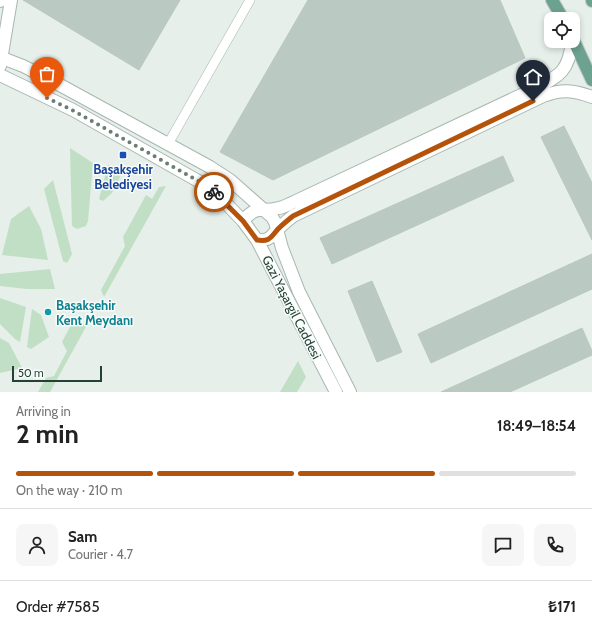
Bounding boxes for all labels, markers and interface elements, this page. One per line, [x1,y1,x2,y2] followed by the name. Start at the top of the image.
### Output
[544,12,580,48] map controls
[544,12,580,48] button: locate
[30,57,64,98] pin
[516,60,550,101] pin
[36,63,58,85] icon: bag
[522,66,544,88] icon: home
[118,150,128,160] marker: Başakşehir Belediyesi
[93,161,154,192] place label: Başakşehir Belediyesi
[194,172,234,212] courier
[203,181,225,203] icon: bike
[259,253,325,361] street label: Gazi Yaşargil Caddesi
[56,297,133,328] place label: Başakşehir Kent Meydanı
[43,307,53,317] marker: Başakşehir Kent Meydanı
[12,364,102,383] scale bar
[18,366,44,380] text: 50 m
[16,403,71,419] text: Arriving in
[497,417,576,435] text: 18:49–18:54
[16,418,79,450] text: 2 min
[16,482,122,498] text: On the way · 210 m
[16,524,58,566] button: person
[482,524,524,566] button: chat
[534,524,576,566] button: phone
[68,528,97,546] text: Sam
[68,546,133,562] text: Courier · 4.7
[16,598,100,616] text: Order #7585
[548,598,576,616] text: ₺171

